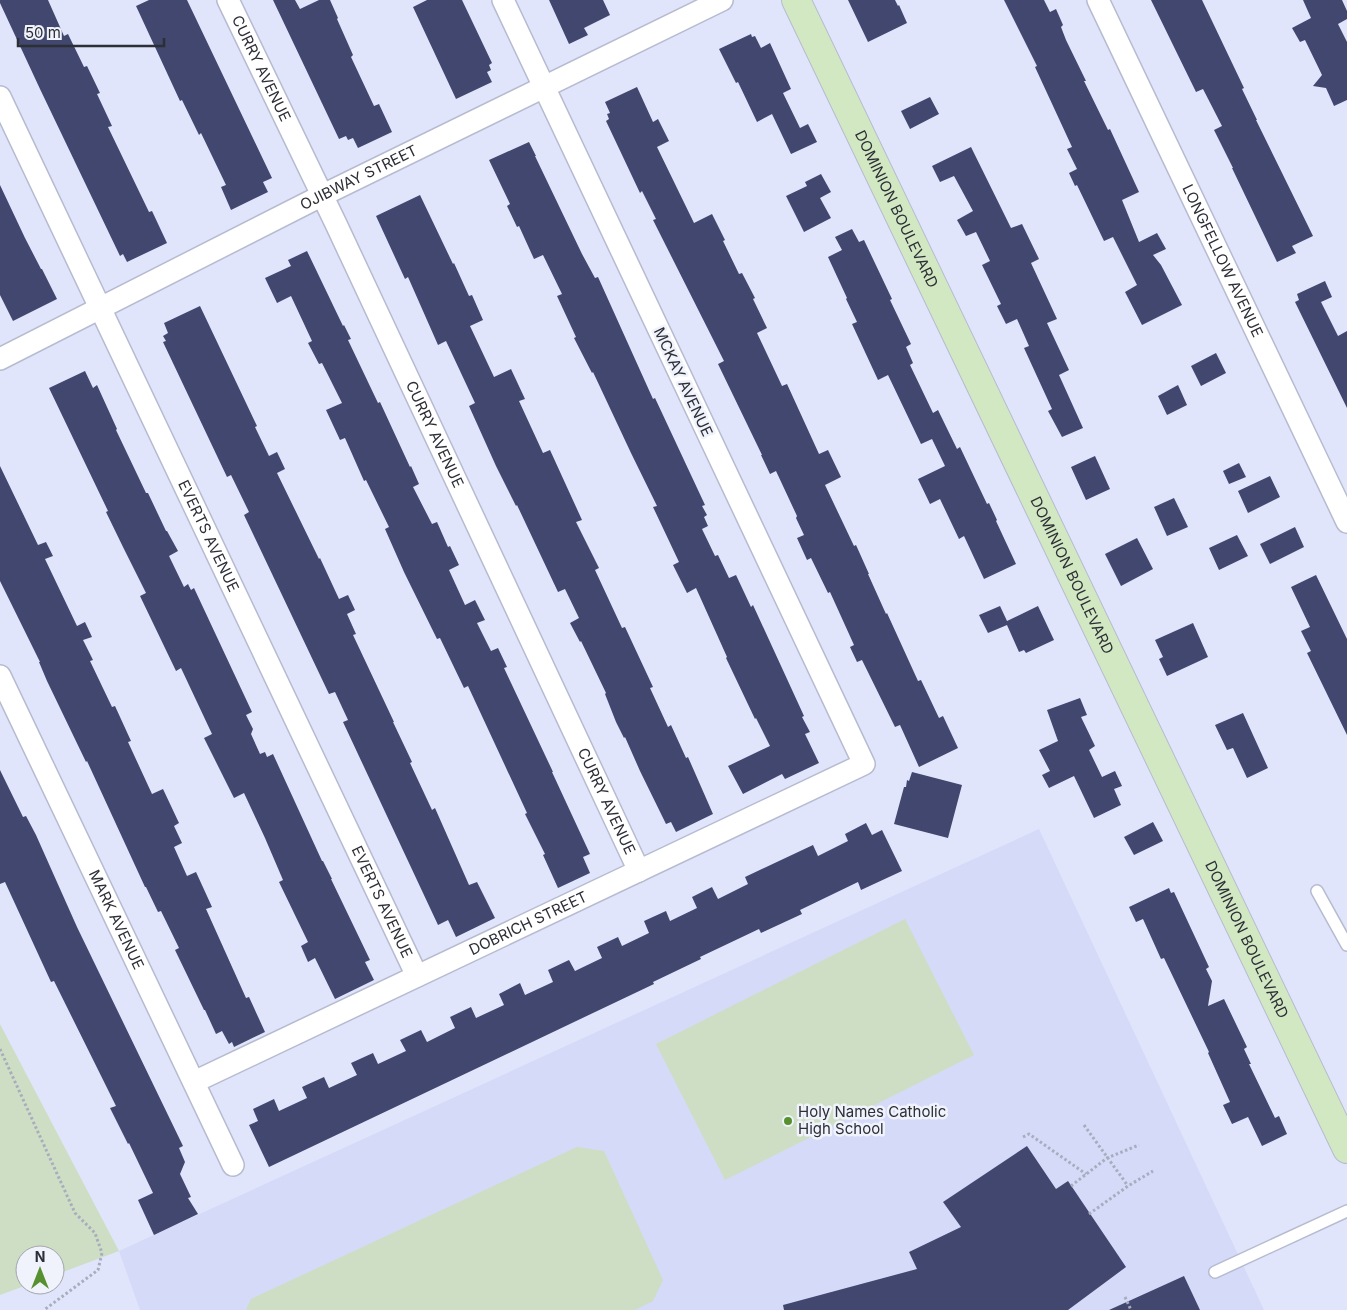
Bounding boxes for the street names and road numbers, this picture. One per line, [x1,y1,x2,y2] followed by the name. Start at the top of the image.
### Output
[228,12,295,124] street label: CURRY AVENUE
[851,127,943,291] street label: DOMINION BOULEVARD
[297,140,420,214] street label: OJIBWAY STREET
[1178,181,1267,340] street label: LONGFELLOW AVENUE
[650,324,717,439] street label: MCKAY AVENUE
[402,378,468,491] street label: CURRY AVENUE
[174,477,243,595] street label: EVERTS AVENUE
[1026,493,1118,657] street label: DOMINION BOULEVARD
[574,745,640,857] street label: CURRY AVENUE
[348,843,417,961] street label: EVERTS AVENUE
[1201,857,1293,1021] street label: DOMINION BOULEVARD
[85,867,148,972] street label: MARK AVENUE
[466,887,590,959] street label: DOBRICH STREET

